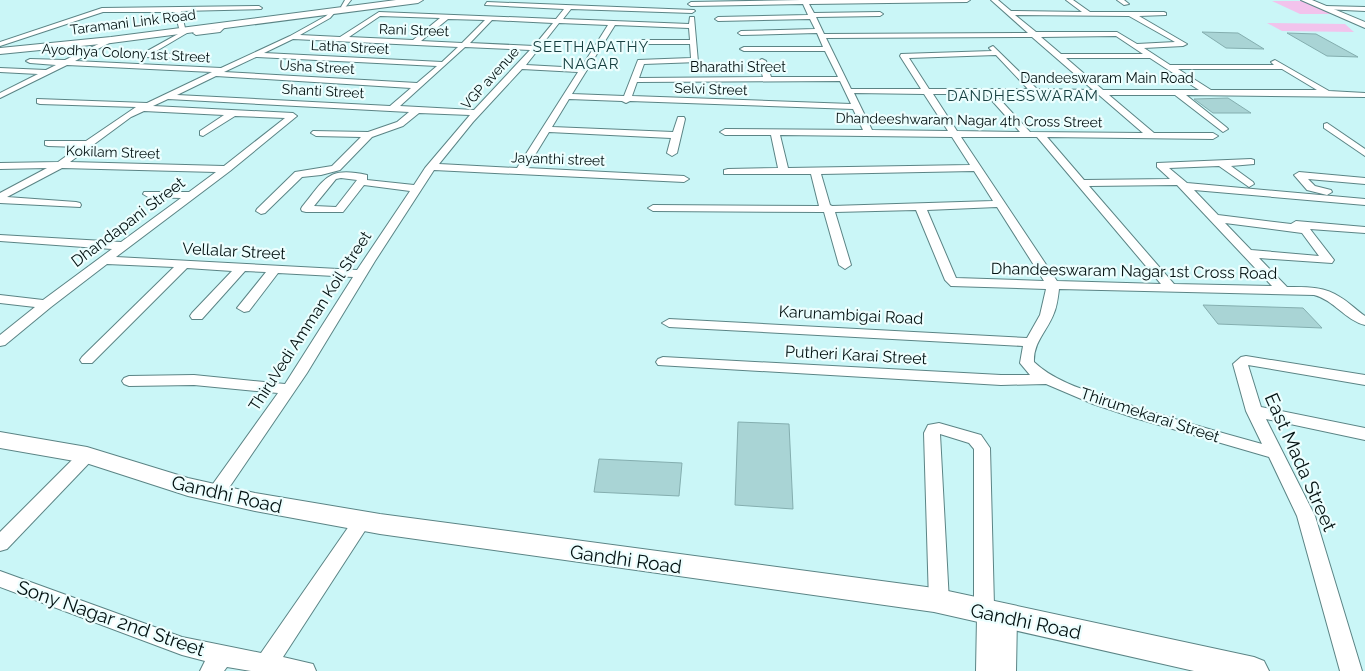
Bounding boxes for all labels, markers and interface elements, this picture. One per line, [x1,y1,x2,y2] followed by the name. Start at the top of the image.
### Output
[69,6,197,38] street label: Taramani Link Road
[379,21,450,39] street label: Rani Street
[310,37,390,57] street label: Latha Street
[533,38,649,73] district label: SEETHAPATHY NAGAR
[41,41,211,65] street label: Ayodhya Colony 1st Street
[458,43,522,113] street label: VGP avenue
[279,57,355,77] street label: Usha Street
[690,59,786,75] street label: Bharathi Street
[1020,70,1194,86] street label: Dandeeswaram Main Road
[674,80,748,98] street label: Selvi Street
[281,81,365,101] street label: Shanti Street
[947,87,1099,105] district label: DANDHESSWARAM
[835,110,1103,130] street label: Dhandeeshwaram Nagar 4th Cross Street
[66,142,161,162] street label: Kokilam Street
[511,149,605,169] street label: Jayanthi street
[67,173,189,271] street label: Dhandapani Street
[245,227,376,415] street label: ThiruVedi Amman Koil Street
[182,239,287,263] street label: Vellalar Street
[991,259,1277,283] street label: Dhandeeswaram Nagar 1st Cross Road
[778,302,924,328] street label: Karunambigai Road
[785,342,928,368] street label: Putheri Karai Street
[1078,384,1223,447] street label: Thirumekarai Street
[1261,390,1342,535] street label: East Mada Street
[170,471,284,517] street label: Gandhi Road
[569,540,683,578] street label: Gandhi Road
[14,576,208,661] street label: Sony Nagar 2nd Street
[969,599,1083,643] street label: Gandhi Road

